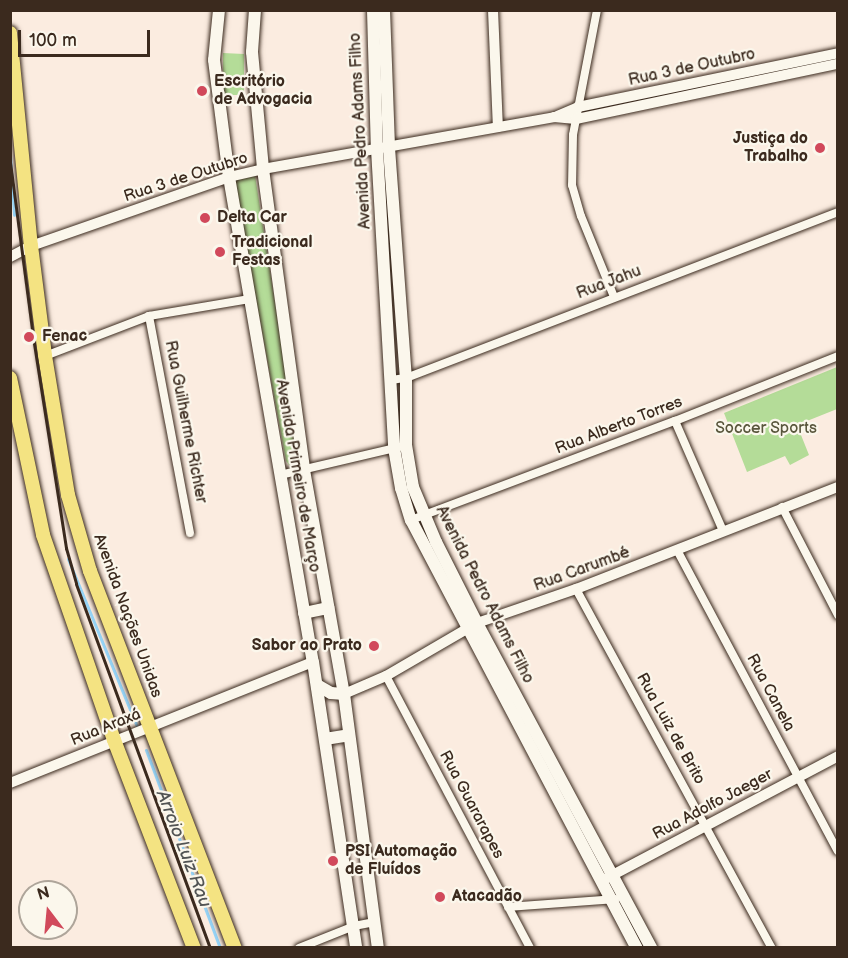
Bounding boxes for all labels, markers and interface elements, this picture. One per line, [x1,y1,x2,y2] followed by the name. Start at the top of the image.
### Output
[21,18,153,56] scale bar
[29,30,77,51] text: 100 m
[346,32,376,230] street label: Avenida Pedro Adams Filho
[627,45,757,91] street label: Rua 3 de Outubro
[214,72,313,110] place label: Escritório de Advogacia
[195,84,209,98] marker: Escritório de Advogacia
[733,129,808,167] place label: Justiça do Trabalho
[813,141,827,155] marker: Justiça do Trabalho
[122,149,250,207] street label: Rua 3 de Outubro
[217,208,287,228] place label: Delta Car
[198,211,212,225] marker: Delta Car
[232,233,312,271] place label: Tradicional Festas
[213,245,227,259] marker: Tradicional Festas
[574,262,644,304] street label: Rua Jahu
[42,327,87,347] place label: Fenac
[20,328,38,346] marker: Fenac
[160,339,210,505] street label: Rua Guilherme Richter
[271,378,323,574] street label: Avenida Primeiro de Março
[553,393,685,459] street label: Rua Alberto Torres
[715,419,817,439] park label: Soccer Sports
[431,503,537,687] street label: Avenida Pedro Adams Filho
[88,532,166,700] street label: Avenida Nações Unidas
[531,544,633,596] street label: Rua Carumbé
[252,636,362,656] place label: Sabor ao Prato
[367,639,381,653] marker: Sabor ao Prato
[742,651,798,735] street label: Rua Canela
[631,670,709,788] street label: Rua Luiz de Brito
[68,705,144,751] street label: Rua Araxá
[435,748,507,862] street label: Rua Guararapes
[649,765,777,845] street label: Rua Adolfo Jaeger
[151,787,215,911] water label: Arroio Luiz Rau
[345,842,457,880] place label: PSI Automação de Fluídos
[326,854,340,868] marker: PSI Automação de Fluídos
[18,880,78,940] north arrow
[35,883,52,905] text: N
[452,887,522,907] place label: Atacadão
[433,890,447,904] marker: Atacadão

